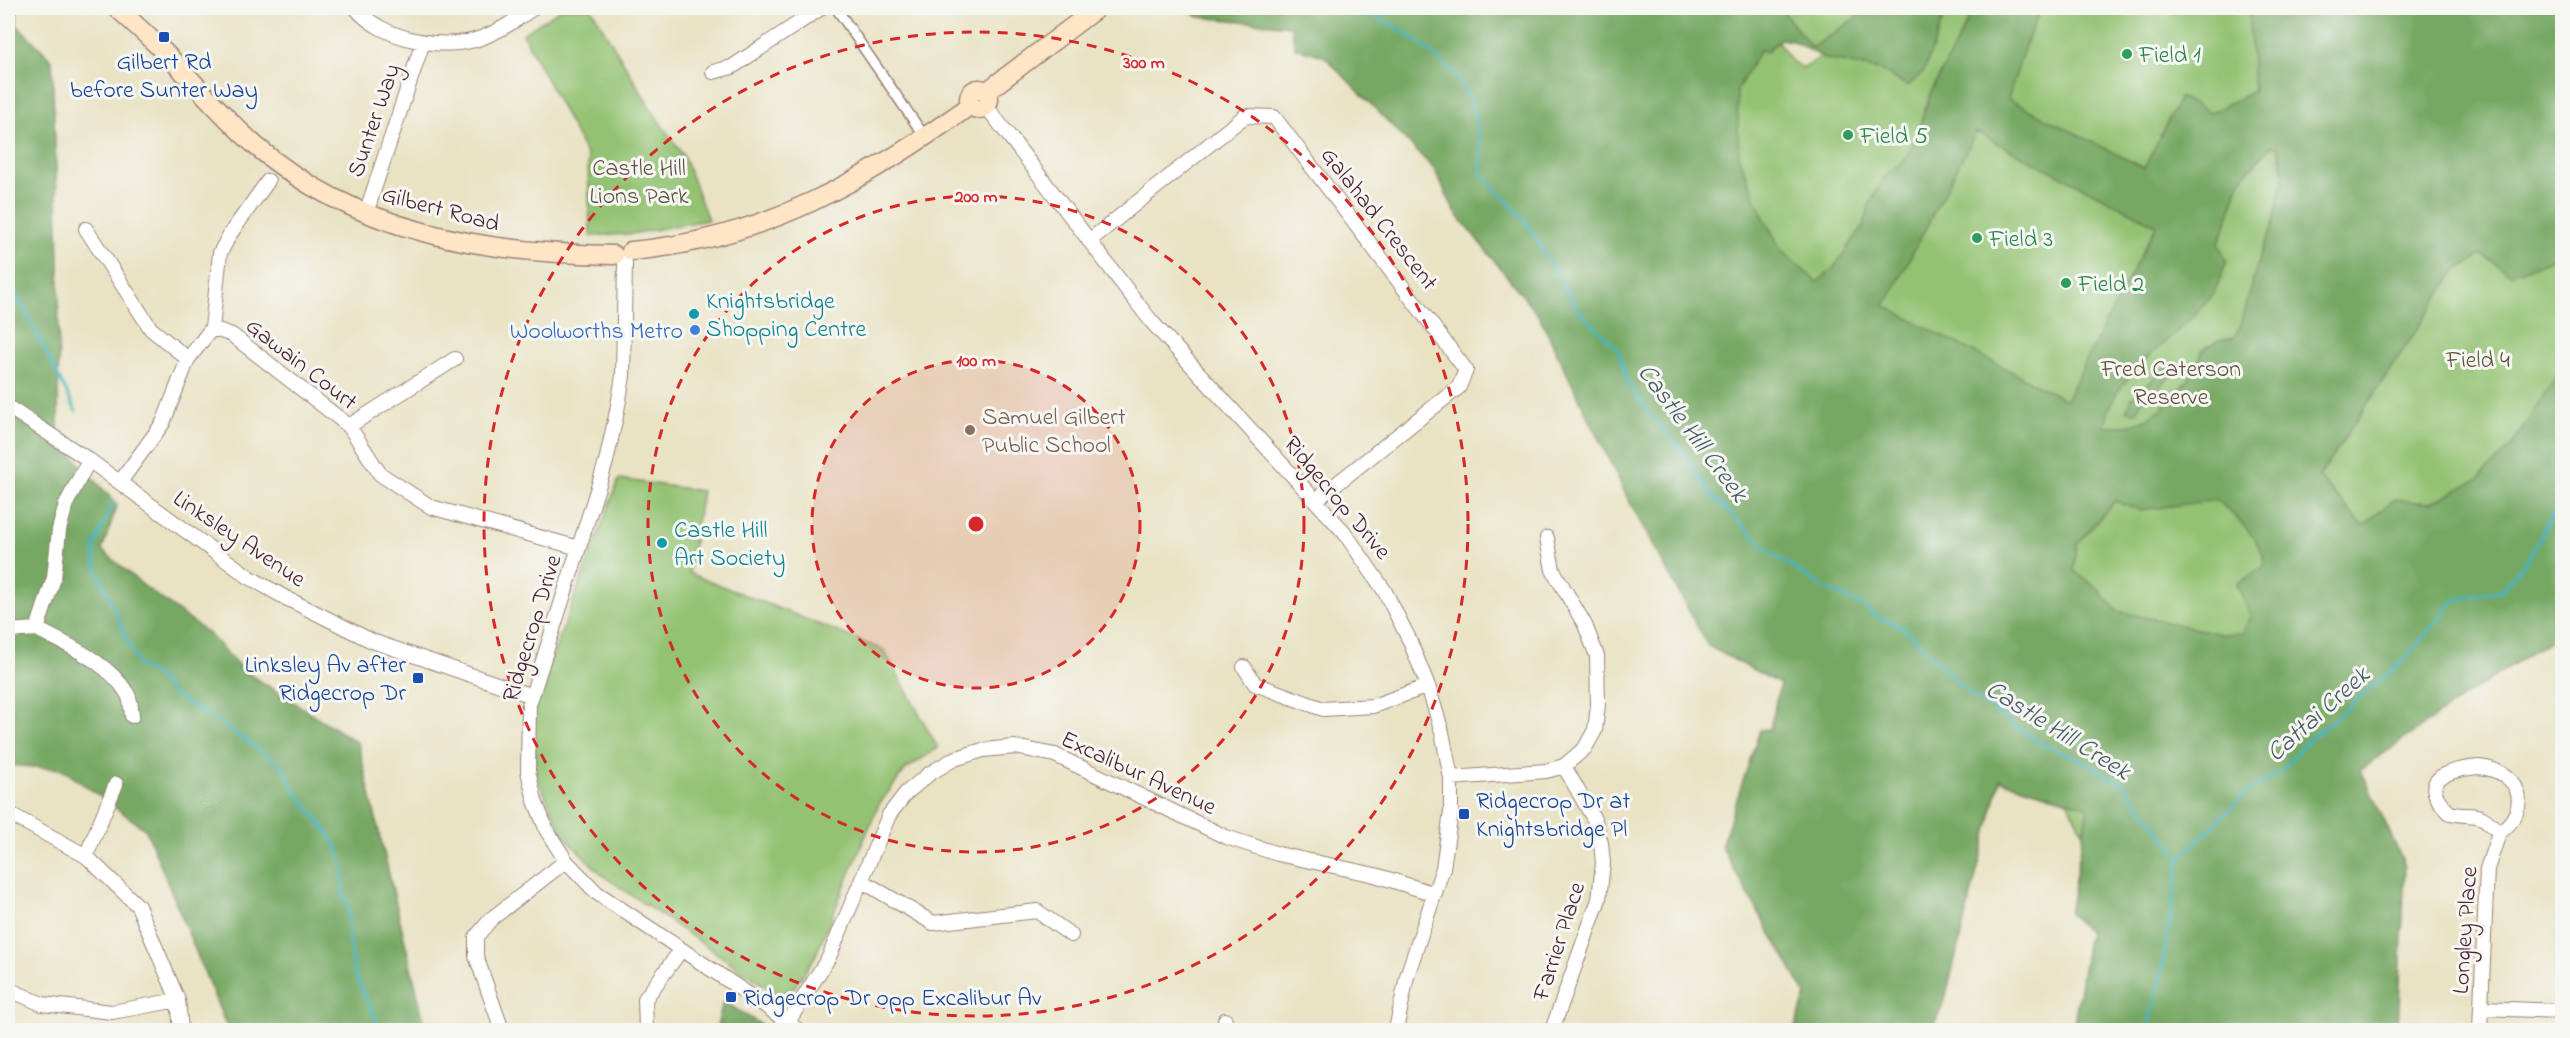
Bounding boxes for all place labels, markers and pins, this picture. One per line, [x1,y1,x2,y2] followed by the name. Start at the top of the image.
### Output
[157,30,171,44] marker: Gilbert Rd before Sunter Way
[2138,39,2201,74] place label: Field 1
[70,46,258,110] place label: Gilbert Rd before Sunter Way
[2120,47,2134,61] marker: Field 1
[1859,120,1928,155] place label: Field 5
[1841,128,1855,142] marker: Field 5
[1988,223,2053,258] place label: Field 3
[1970,231,1984,245] marker: Field 3
[2077,268,2144,303] place label: Field 2
[2059,276,2073,290] marker: Field 2
[706,285,867,348] place label: Knightsbridge Shopping Centre
[687,307,701,321] marker: Knightsbridge Shopping Centre
[510,315,683,350] place label: Woolworths Metro
[688,323,702,337] marker: Woolworths Metro
[982,401,1126,464] place label: Samuel Gilbert Public School
[963,423,977,437] marker: Samuel Gilbert Public School
[674,514,785,578] place label: Castle Hill Art Society
[966,514,986,534] centre of rings
[655,536,669,550] marker: Castle Hill Art Society
[245,649,407,712] place label: Linksley Av after Ridgecrop Dr
[411,671,425,685] marker: Linksley Av after Ridgecrop Dr
[1476,785,1630,848] place label: Ridgecrop Dr at Knightsbridge Pl
[1457,807,1471,821] marker: Ridgecrop Dr at Knightsbridge Pl
[743,982,1042,1017] place label: Ridgecrop Dr opp Excalibur Av
[724,990,738,1004] marker: Ridgecrop Dr opp Excalibur Av

